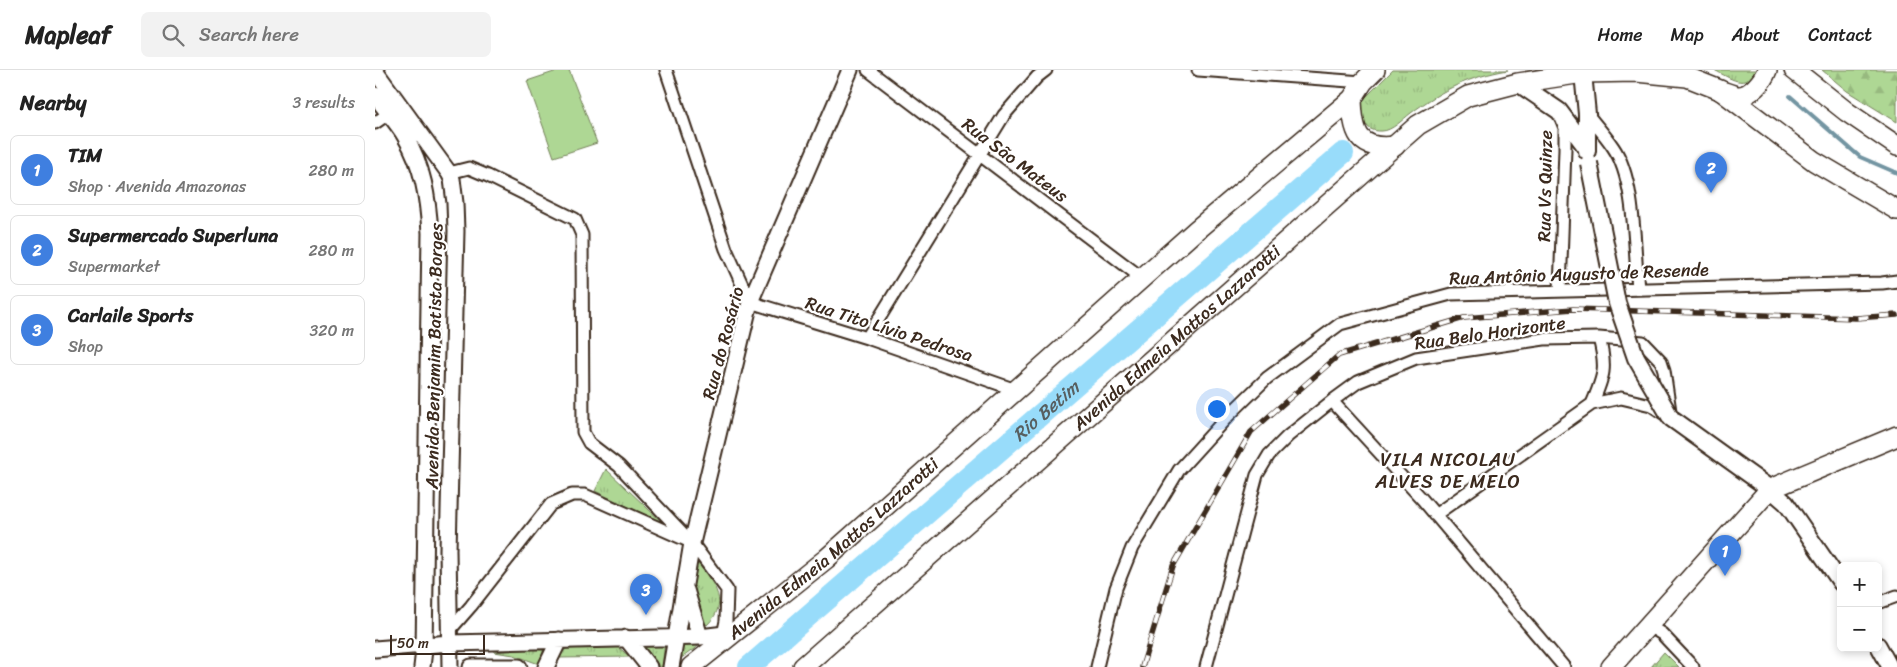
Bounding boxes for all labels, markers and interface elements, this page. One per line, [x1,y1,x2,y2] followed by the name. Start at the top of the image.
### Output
[141,12,491,57] search box
[25,14,111,56] text: Mapleaf
[199,18,299,51] text: Search here
[1598,19,1643,51] text: Home
[1671,19,1704,51] text: Map
[1732,19,1780,51] text: About
[1808,19,1872,51] text: Contact
[159,21,187,49] icon: search
[20,84,86,122] text: Nearby
[292,88,355,117] text: 3 results
[955,109,1076,211] street label: Rua São Mateus
[1528,130,1562,242] street label: Rua Vs Quinze
[68,139,102,172] text: TIM
[1695,152,1727,193] pin: 2
[34,156,40,185] text: 1
[309,156,354,185] text: 280 m
[68,172,246,201] text: Shop · Avenida Amazonas
[68,219,278,252] text: Supermercado Superluna
[416,222,452,491] street label: Avenida Benjamim Batista Borges
[32,236,42,265] text: 2
[309,236,354,265] text: 280 m
[1064,236,1289,439] street label: Avenida Edmeia Mattos Lazzarotti
[68,252,160,281] text: Supermarket
[1449,253,1710,295] street label: Rua Antônio Augusto de Resende
[693,283,753,403] street label: Rua do Rosário
[801,287,977,371] street label: Rua Tito Lívio Pedrosa
[68,299,193,332] text: Carlaile Sports
[1412,307,1568,359] street label: Rua Belo Horizonte
[33,316,41,345] text: 3
[309,316,354,345] text: 320 m
[68,332,103,361] text: Shop
[1004,371,1088,450] water label: Rio Betim
[1204,396,1230,422] your location
[1374,443,1521,498] district label: VILA NICOLAU ALVES DE MELO
[720,449,947,649] street label: Avenida Edmeia Mattos Lazzarotti
[1709,535,1741,576] pin: 1
[1837,562,1882,652] map controls
[1837,562,1882,607] button: +
[630,574,662,615] pin: 3
[1837,607,1882,652] button: −
[397,631,429,656] text: 50 m
[390,632,485,655] scale bar

